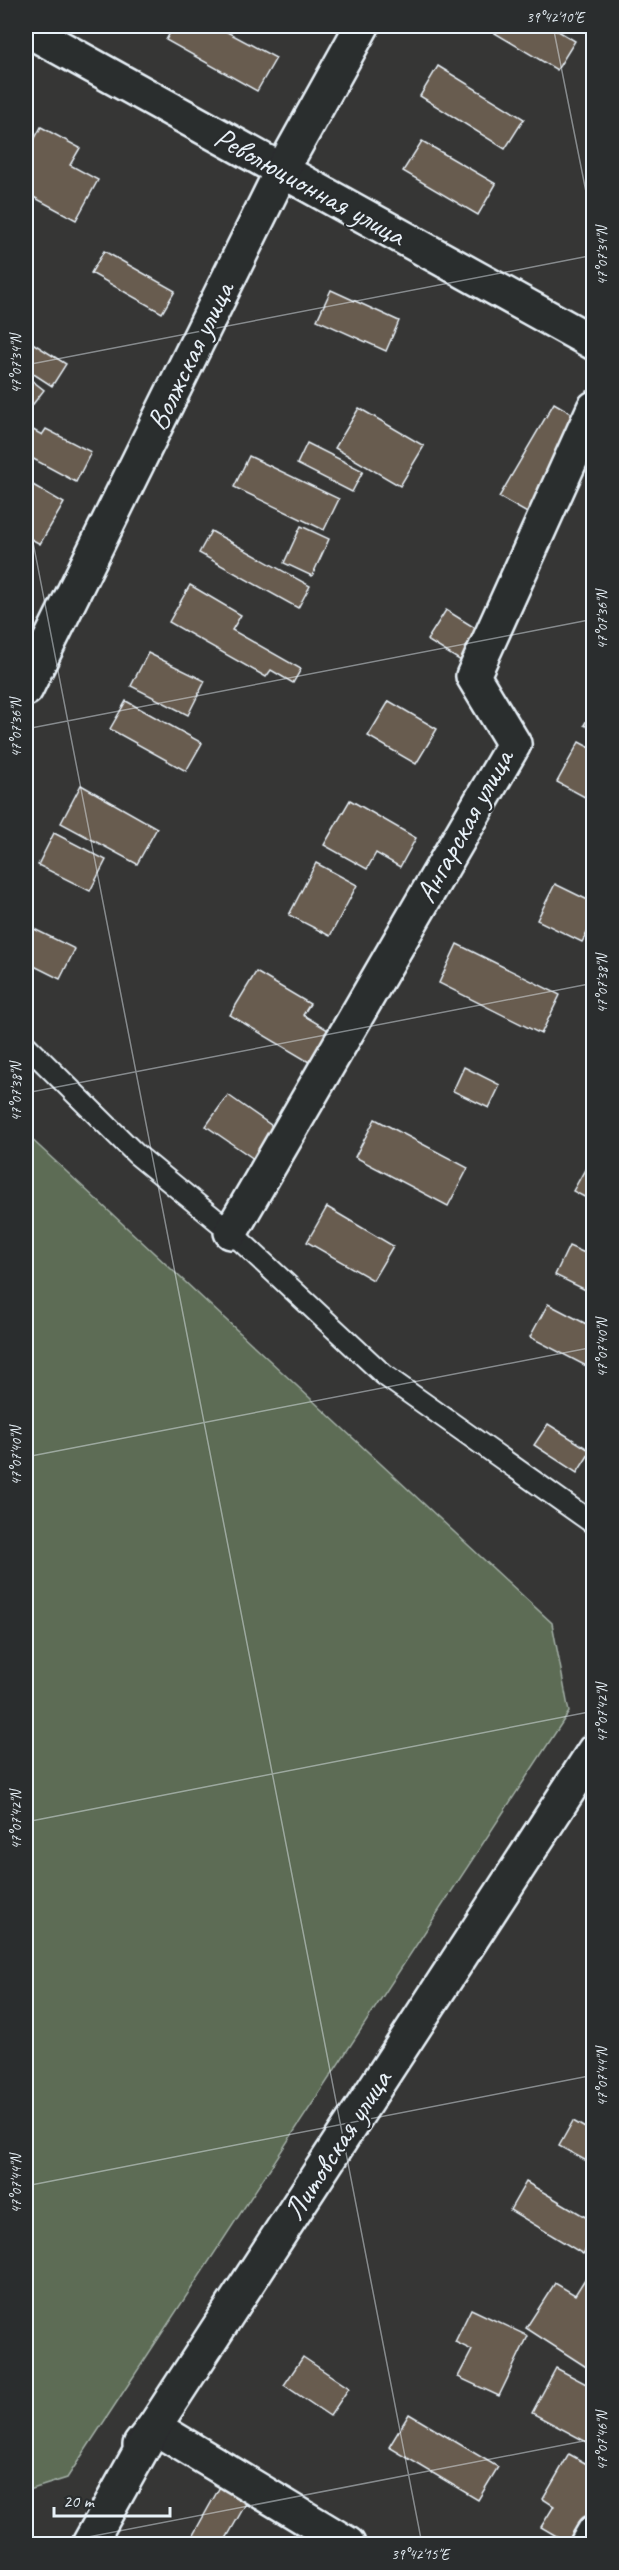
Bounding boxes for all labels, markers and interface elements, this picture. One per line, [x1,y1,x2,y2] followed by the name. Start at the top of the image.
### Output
[526,8,586,27] text: 39°42'10"E
[208,118,414,255] street label: Революционная улица
[593,223,612,286] text: 47°07'34"N
[138,273,243,436] street label: Волжская улица
[7,331,26,394] text: 47°07'34"N
[593,587,612,650] text: 47°07'36"N
[7,695,26,758] text: 47°07'36"N
[406,740,523,909] street label: Ангарская улица
[593,951,612,1014] text: 47°07'38"N
[7,1059,26,1122] text: 47°07'38"N
[593,1315,612,1378] text: 47°07'40"N
[7,1423,26,1486] text: 47°07'40"N
[593,1680,612,1743] text: 47°07'42"N
[7,1787,26,1850] text: 47°07'42"N
[593,2044,612,2107] text: 47°07'44"N
[274,2061,401,2227] street label: Литовская улица
[7,2151,26,2214] text: 47°07'44"N
[593,2408,612,2471] text: 47°07'46"N
[54,2480,170,2518] scale bar
[63,2490,96,2512] text: 20 m
[391,2545,451,2564] text: 39°42'15"E

